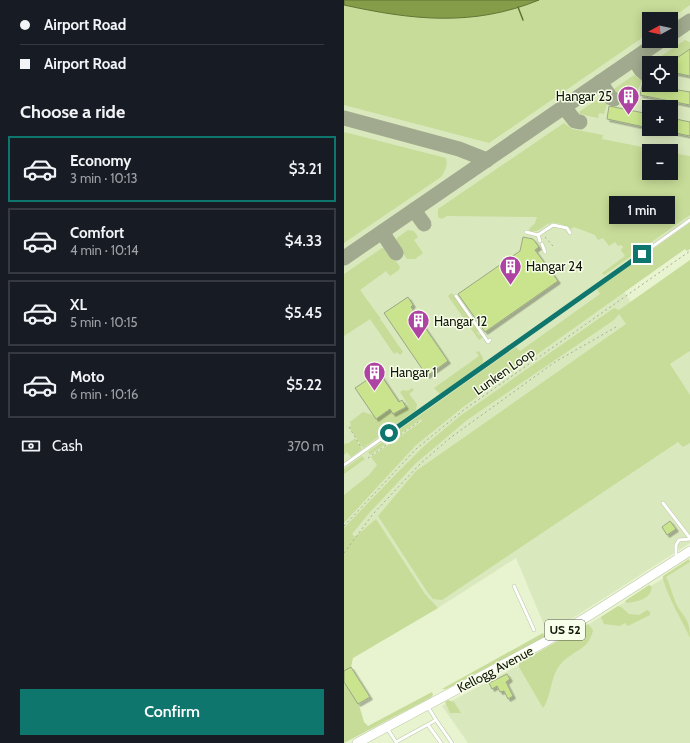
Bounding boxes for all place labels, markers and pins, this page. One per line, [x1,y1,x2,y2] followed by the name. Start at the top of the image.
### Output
[615,83,641,116] building icon: Hangar 25
[556,88,612,104] place label: Hangar 25
[497,253,523,286] building icon: Hangar 24
[526,258,583,274] place label: Hangar 24
[406,308,432,341] building icon: Hangar 12
[434,313,488,329] place label: Hangar 12
[362,359,388,392] building icon: Hangar 1
[390,364,437,380] place label: Hangar 1

